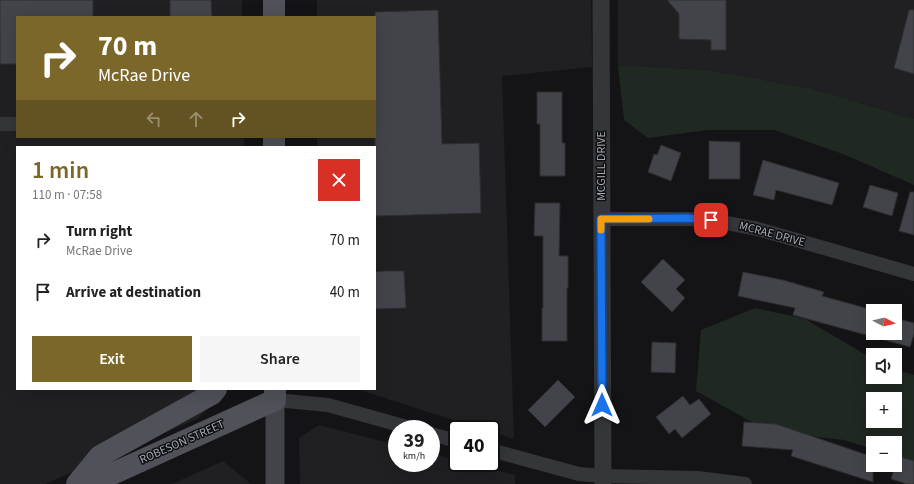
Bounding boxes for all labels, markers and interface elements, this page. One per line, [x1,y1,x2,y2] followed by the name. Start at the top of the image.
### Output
[98,26,157,66] text: 70 m
[32,32,84,84] icon: right
[98,63,190,88] text: McRae Drive
[143,108,165,130] icon: left
[185,108,207,130] icon: ahead
[227,108,249,130] icon: right
[593,131,610,201] street label: MCGILL DRIVE
[32,153,89,188] text: 1 min
[318,159,360,201] button: close
[32,186,102,204] text: 110 m · 07:58
[694,203,728,237] pin
[700,209,722,231] icon: arrive
[737,217,807,251] street label: MCRAE DRIVE
[66,221,132,242] text: Turn right
[32,229,54,251] icon: right
[330,230,360,251] text: 70 m
[66,242,133,260] text: McRae Drive
[32,281,54,303] icon: arrive
[66,282,201,303] text: Arrive at destination
[330,282,360,303] text: 40 m
[866,304,902,340] north arrow
[866,304,902,472] map controls
[32,336,192,382] button: Exit
[200,336,360,382] button: Share
[866,348,902,384] button: sound
[581,384,623,426] position arrow
[866,392,902,428] button: +
[137,415,228,468] street label: ROBESON STREET
[448,420,500,472] speed limit sign: 40
[403,427,425,455] text: 39
[866,436,902,472] button: −
[403,449,425,463] text: km/h

